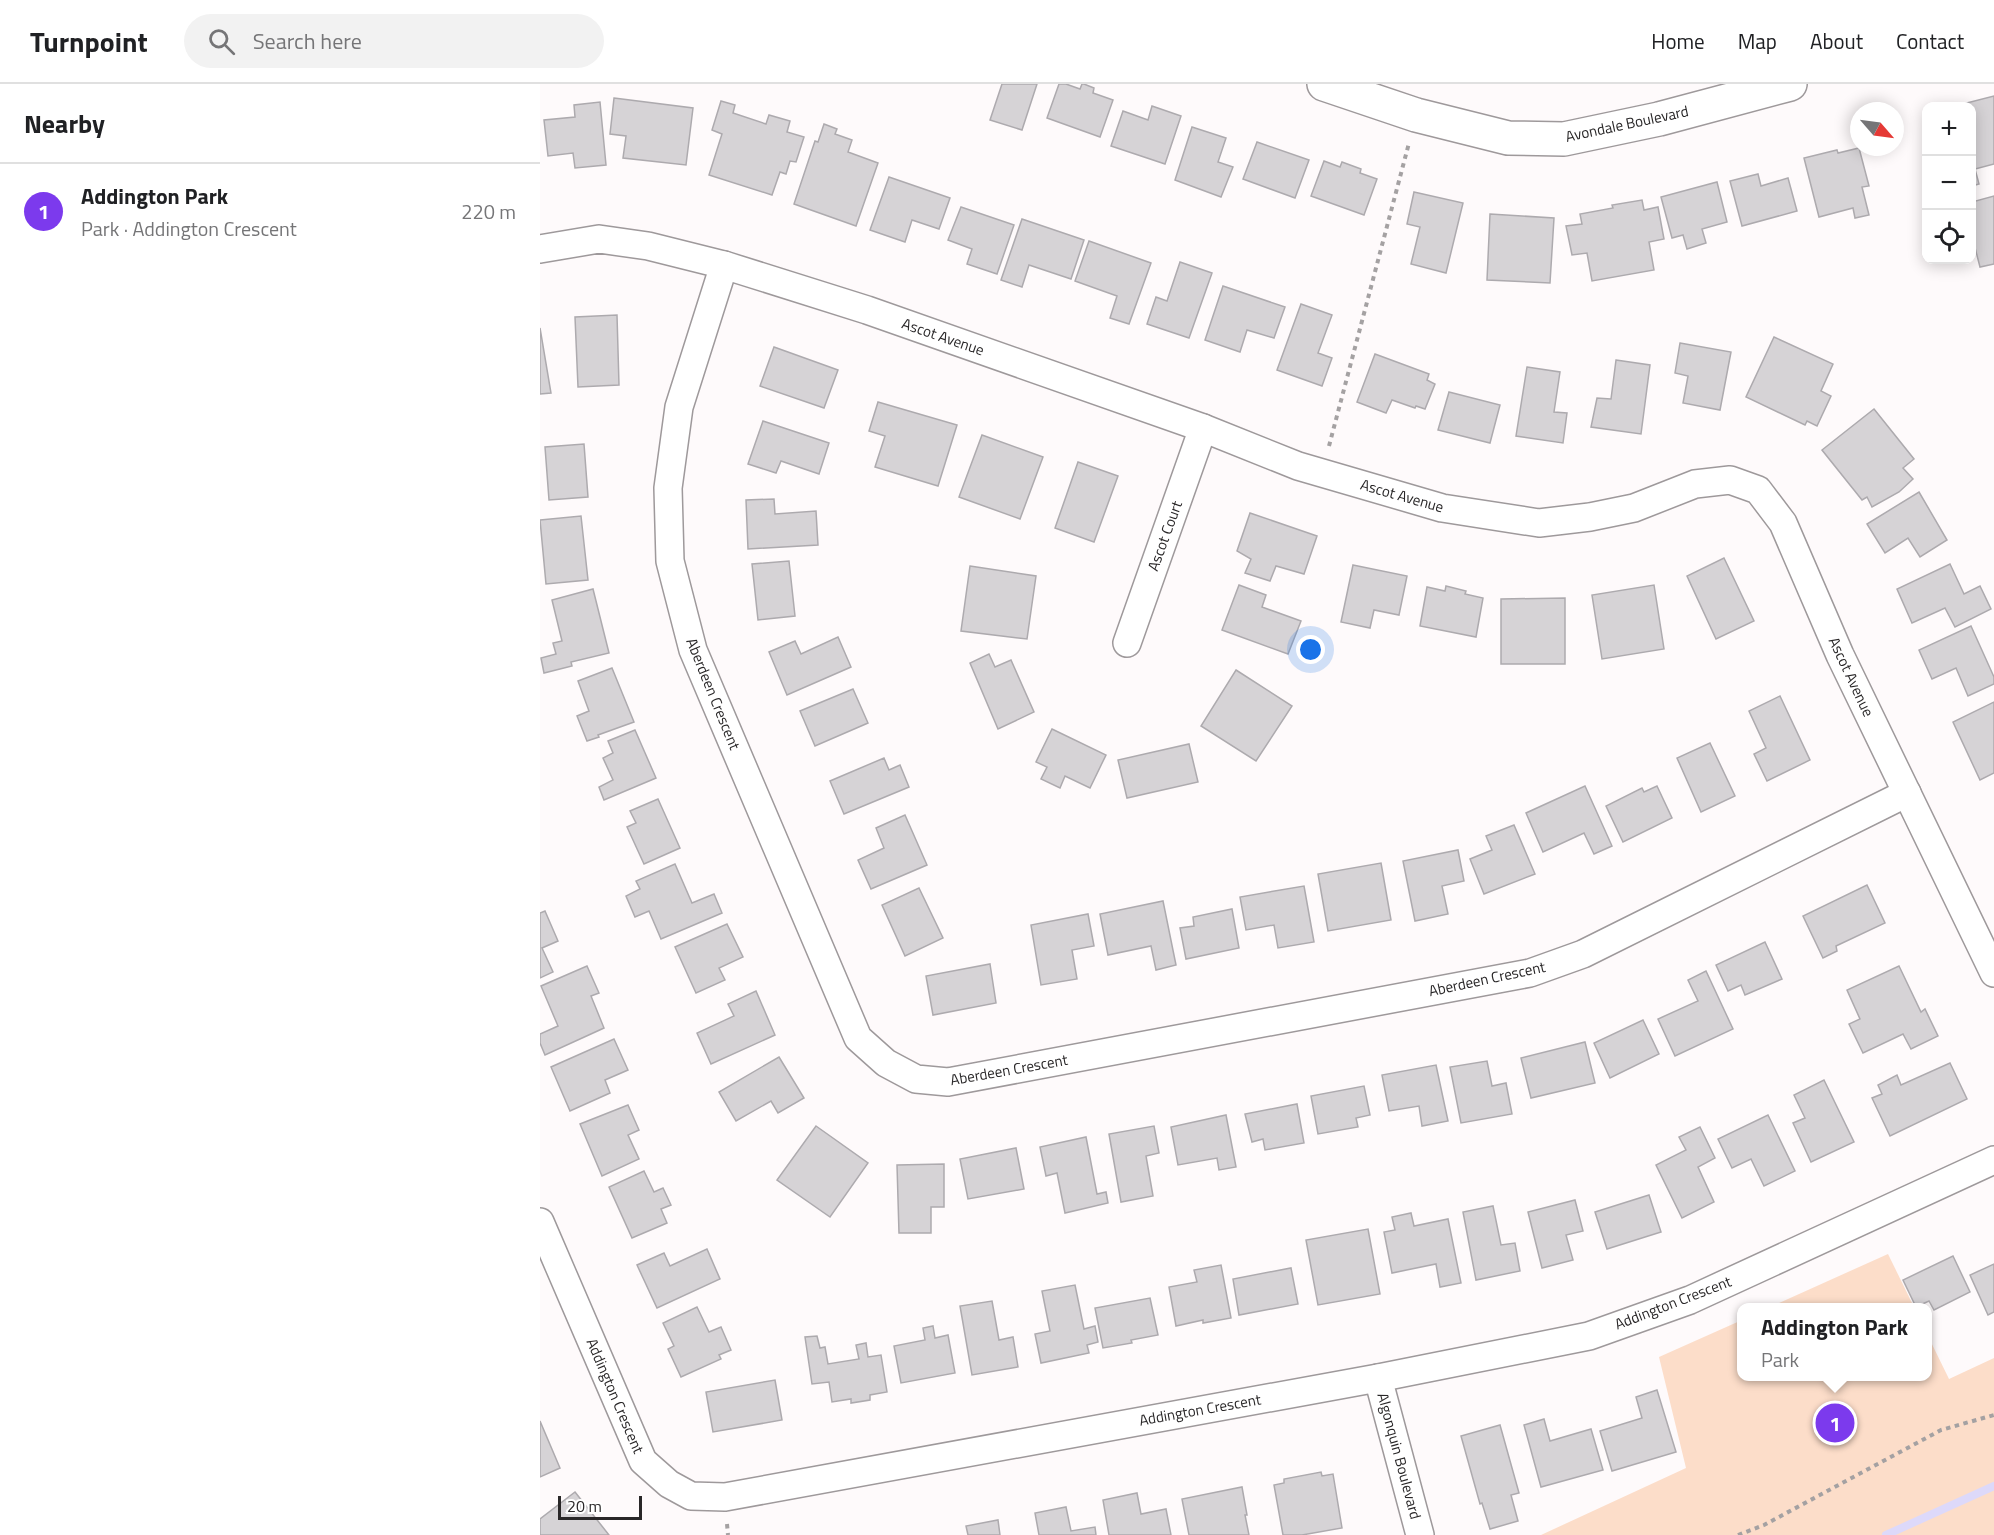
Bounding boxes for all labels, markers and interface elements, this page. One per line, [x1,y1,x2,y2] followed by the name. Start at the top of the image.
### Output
[184,14,604,68] search box
[30,20,148,63] text: Turnpoint
[253,24,362,58] text: Search here
[205,25,238,58] icon: search
[1651,25,1705,57] text: Home
[1738,25,1777,57] text: Map
[1810,25,1863,57] text: About
[1896,25,1964,57] text: Contact
[1563,99,1690,148] street label: Avondale Boulevard
[1850,102,1904,156] north arrow
[1922,102,1976,264] map controls
[1922,102,1976,156] button: +
[24,104,105,143] text: Nearby
[1922,156,1976,210] button: −
[81,179,228,213] text: Addington Park
[38,196,49,227] text: 1
[461,196,516,227] text: 220 m
[1922,210,1976,264] button: locate
[81,213,297,244] text: Park · Addington Crescent
[899,312,987,361] street label: Ascot Avenue
[1358,473,1447,518] street label: Ascot Avenue
[1141,497,1188,574] street label: Ascot Court
[1823,633,1880,720] street label: Ascot Avenue
[681,634,747,754] street label: Aberdeen Crescent
[1296,635,1325,664] your location
[1426,955,1548,1002] street label: Aberdeen Crescent
[948,1048,1070,1091] street label: Aberdeen Crescent
[1611,1269,1735,1335] street label: Addington Crescent
[1737,1303,1932,1381] popup
[1761,1310,1908,1344] text: Addington Park
[581,1335,650,1458] street label: Addington Crescent
[1761,1344,1799,1375] text: Park
[1137,1387,1263,1432] street label: Addington Crescent
[1372,1390,1427,1522] street label: Algonquin Boulevard
[1816,1400,1854,1446] pin: 1
[558,1493,642,1520] scale bar
[567,1494,602,1518] text: 20 m

